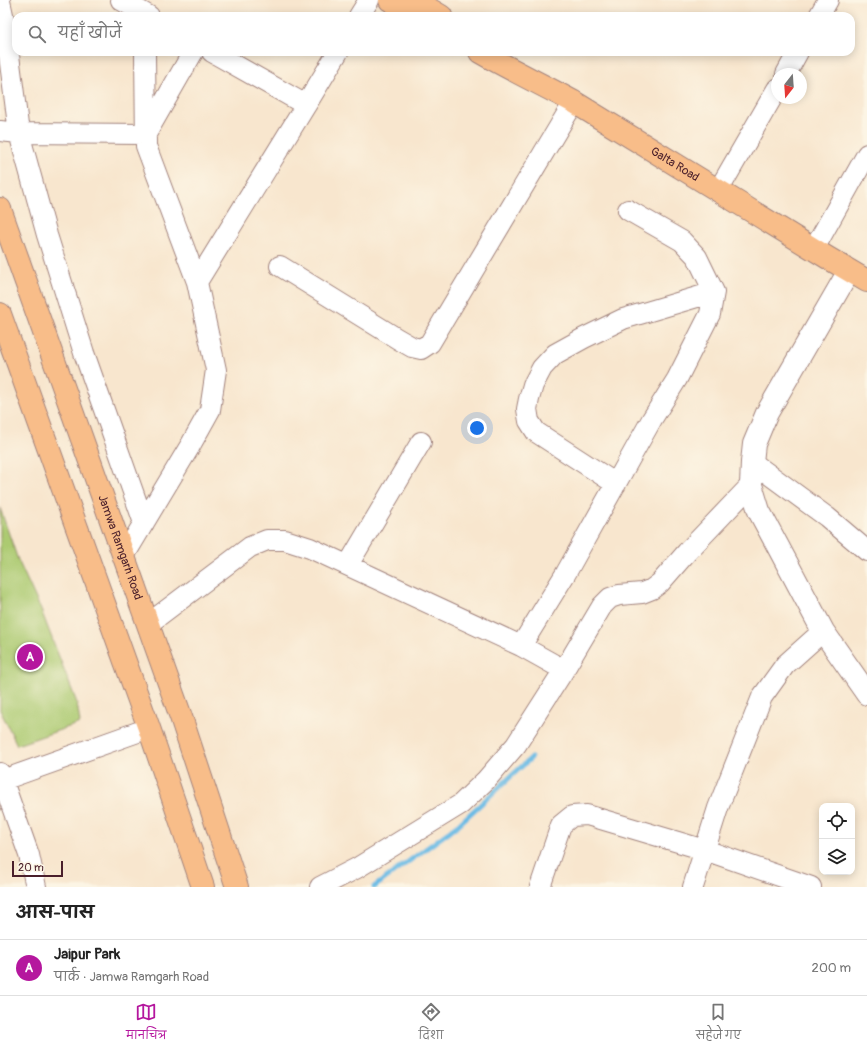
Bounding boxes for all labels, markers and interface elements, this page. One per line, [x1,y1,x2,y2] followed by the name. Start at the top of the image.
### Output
[12,12,855,56] search box
[26,23,48,45] icon: search
[58,24,122,43] text: यहाँ खोजें
[771,68,807,104] north arrow
[648,143,702,185] street label: Galta Road
[467,418,487,438] your location
[95,493,146,602] street label: Jamwa Ramgarh Road
[17,642,43,672] pin: A
[819,803,855,875] map controls
[819,803,855,839] button: locate
[819,839,855,875] button: layers
[12,859,63,878] scale bar
[18,861,44,874] text: 20 m
[16,902,94,923] text: आस-पास
[54,945,120,964] text: Jaipur Park
[25,960,33,976] text: A
[812,960,851,976] text: 200 m
[54,969,209,985] text: पार्क · Jamwa Ramgarh Road
[126,1001,166,1047] tab: मानचित्र
[419,1001,444,1047] tab: दिशा
[696,1001,741,1047] tab: सहेजे गए

